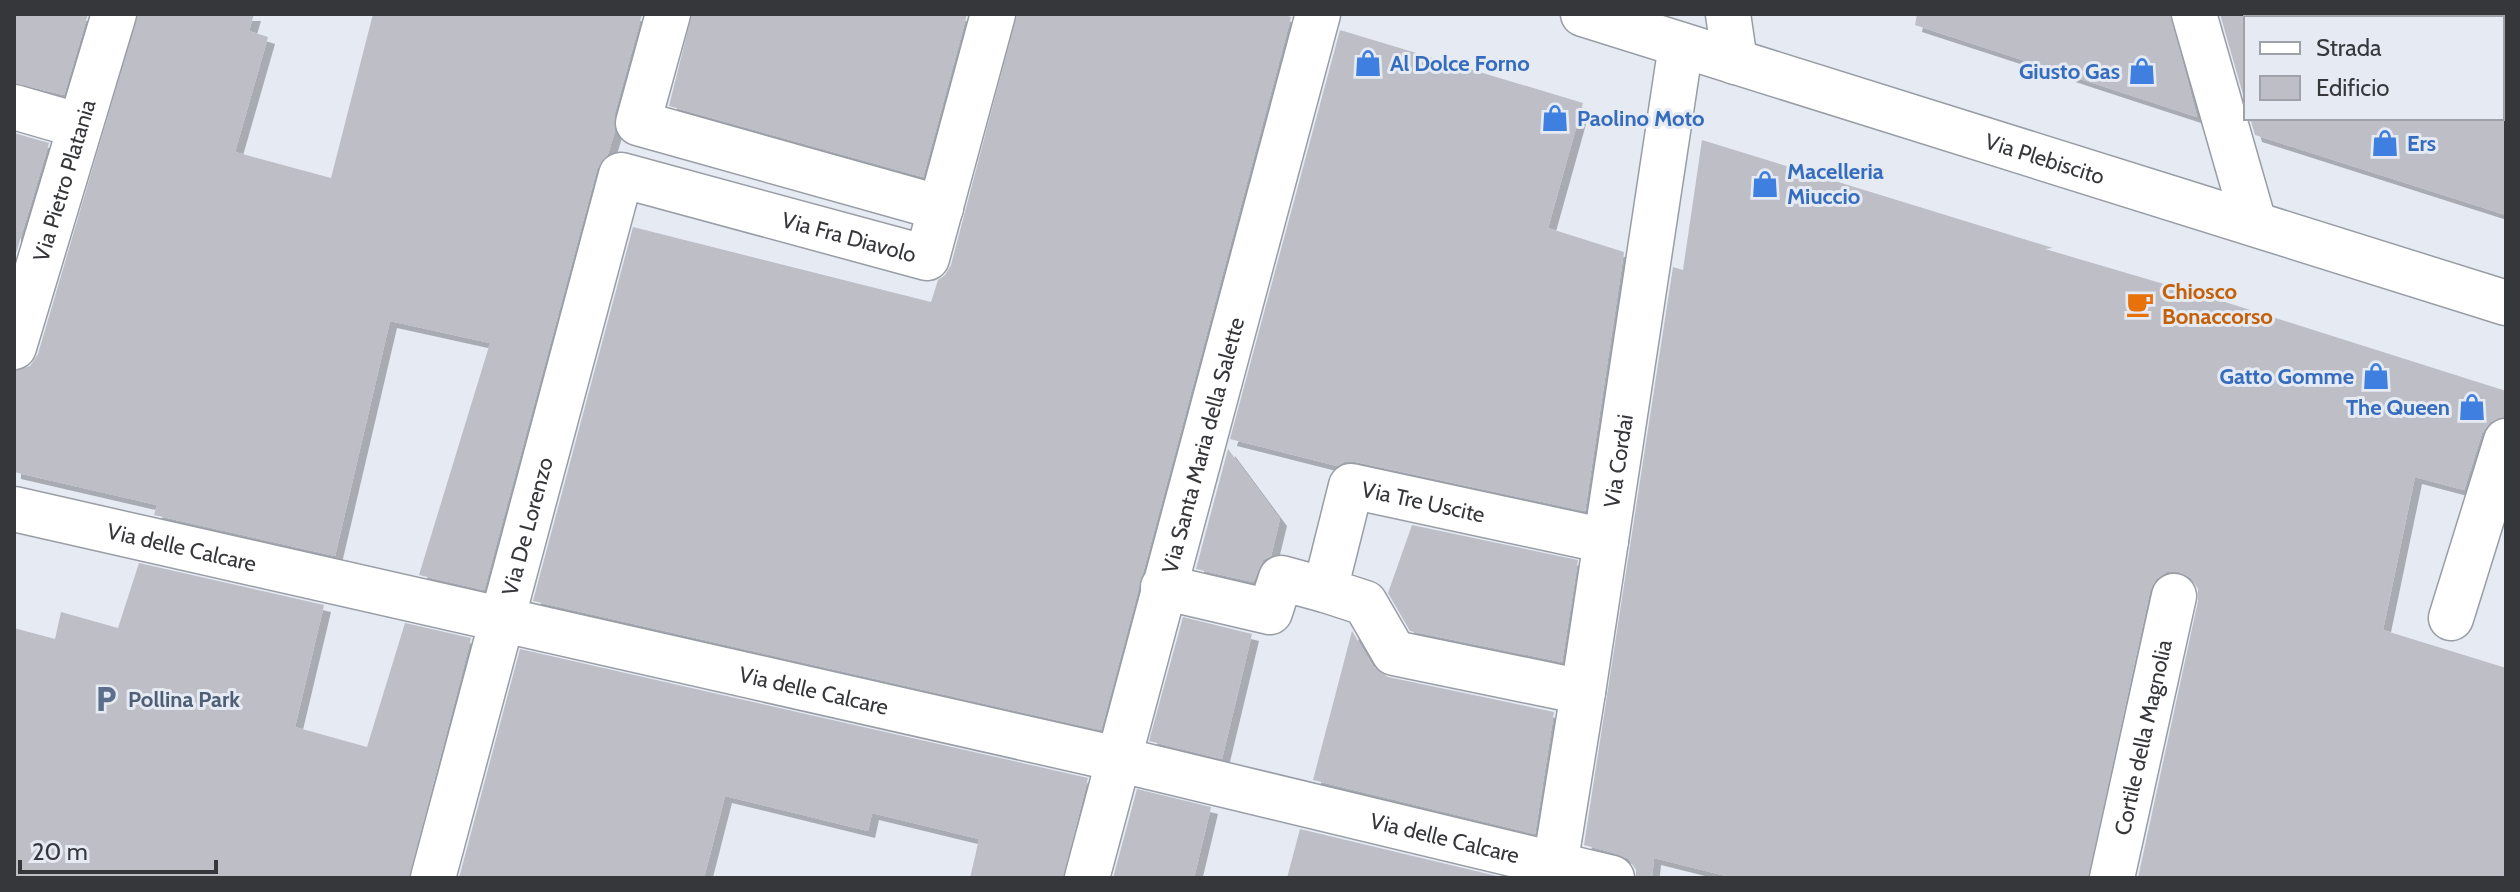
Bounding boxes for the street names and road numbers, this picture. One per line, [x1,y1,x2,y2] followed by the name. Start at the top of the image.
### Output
[27,96,102,265] street label: Via Pietro Platania
[1982,128,2108,190] street label: Via Plebiscito
[779,206,919,268] street label: Via Fra Diavolo
[1156,314,1250,576] street label: Via Santa Maria della Salette
[1598,413,1639,510] street label: Via Cordai
[496,454,559,599] street label: Via De Lorenzo
[1359,476,1487,528] street label: Via Tre Uscite
[104,518,259,578] street label: Via delle Calcare
[2109,637,2178,838] street label: Cortile della Magnolia
[736,661,891,721] street label: Via delle Calcare
[1367,807,1522,869] street label: Via delle Calcare

